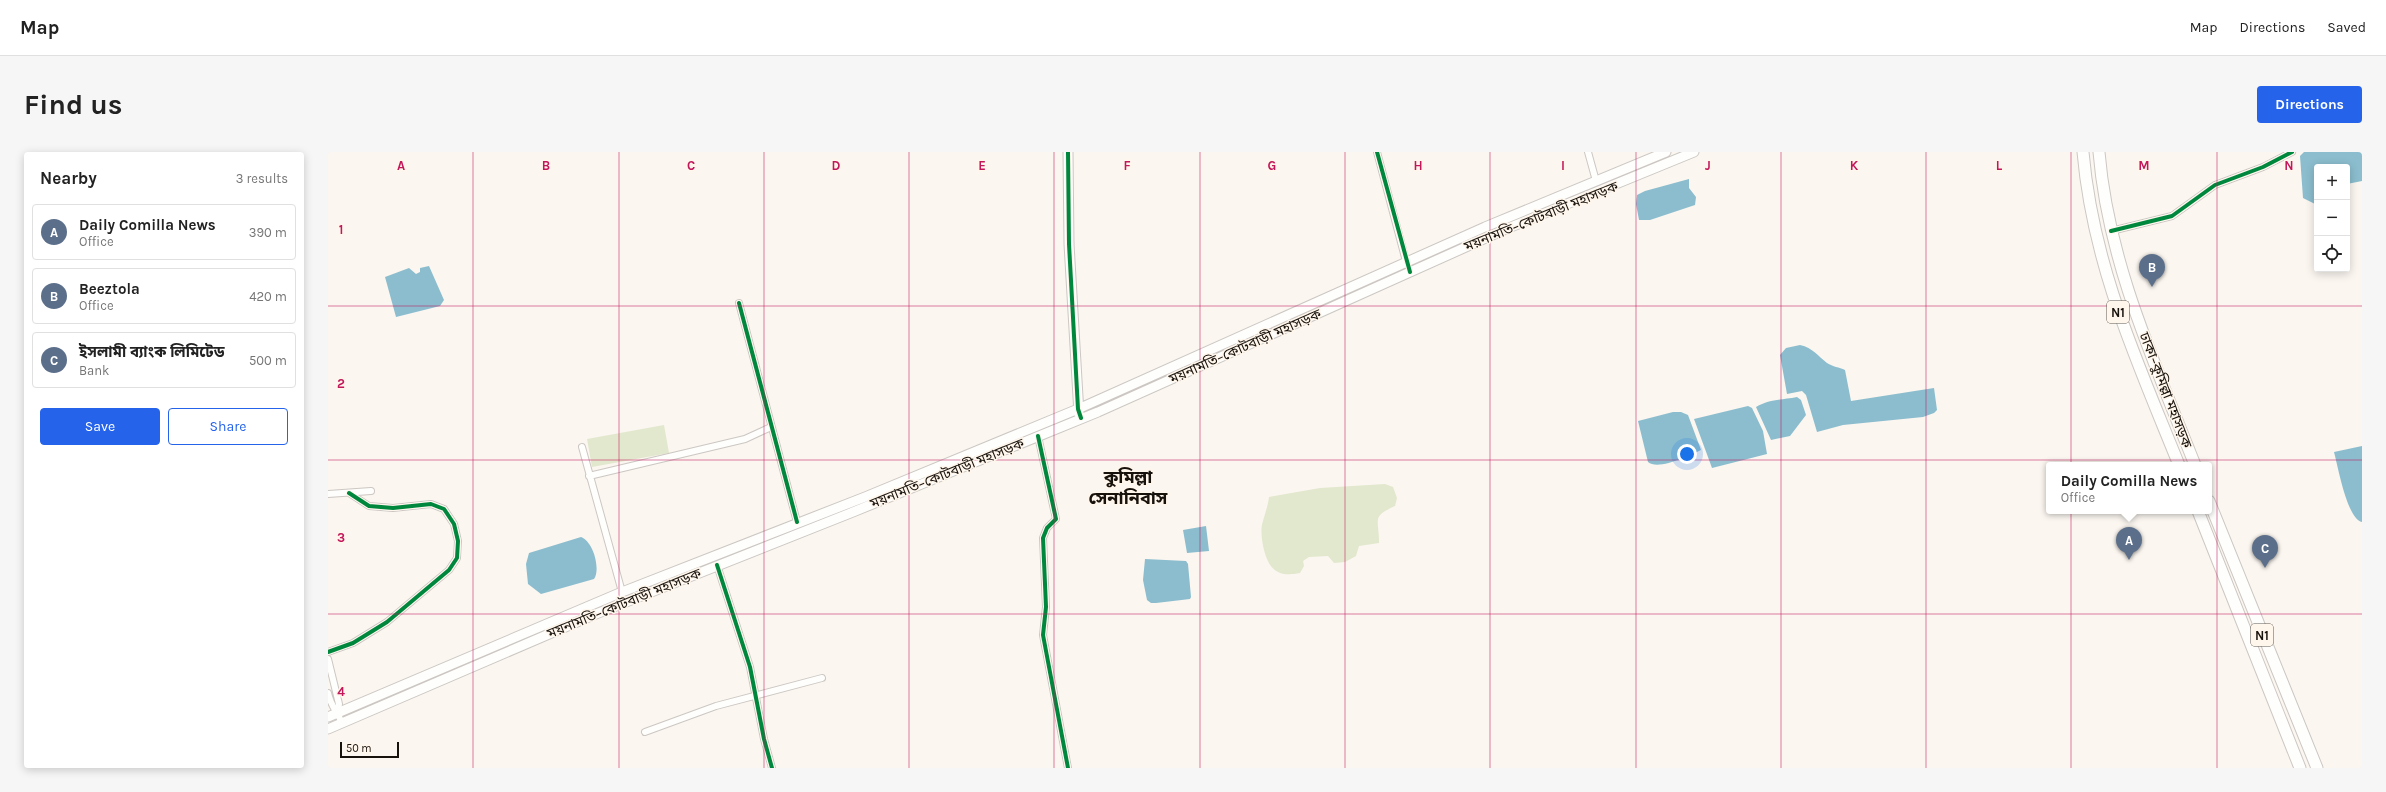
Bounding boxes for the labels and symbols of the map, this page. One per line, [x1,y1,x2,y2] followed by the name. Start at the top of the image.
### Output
[397,158,405,173] text: A
[542,158,550,173] text: B
[687,158,695,173] text: C
[832,158,841,173] text: D
[978,158,986,173] text: E
[1123,158,1131,173] text: F
[1268,158,1276,173] text: G
[1413,158,1423,173] text: H
[1561,158,1565,173] text: I
[1705,158,1711,173] text: J
[1850,158,1859,173] text: K
[1996,158,2003,173] text: L
[2138,158,2150,173] text: M
[2284,158,2294,173] text: N
[1461,177,1621,256] street label: ময়নামতি–কোটবাড়ী মহাসড়ক
[339,222,343,237] text: 1
[2139,254,2165,287] pin: B
[2107,301,2129,323] road number: N1
[1166,305,1325,388] street label: ময়নামতি–কোটবাড়ী মহাসড়ক
[2135,329,2196,451] street label: ঢাকা–কুমিল্লা মহাসড়ক
[337,376,345,391] text: 2
[867,434,1027,513] street label: ময়নামতি–কোটবাড়ী মহাসড়ক
[1677,444,1697,464] your location
[1089,466,1168,509] district label: কুমিল্লা সেনানিবাস
[2116,527,2142,560] pin: A
[337,530,345,545] text: 3
[2252,535,2278,568] pin: C
[544,564,704,643] street label: ময়নামতি–কোটবাড়ী মহাসড়ক
[2251,624,2273,646] road number: N1
[337,684,345,699] text: 4
[340,740,399,759] scale bar

